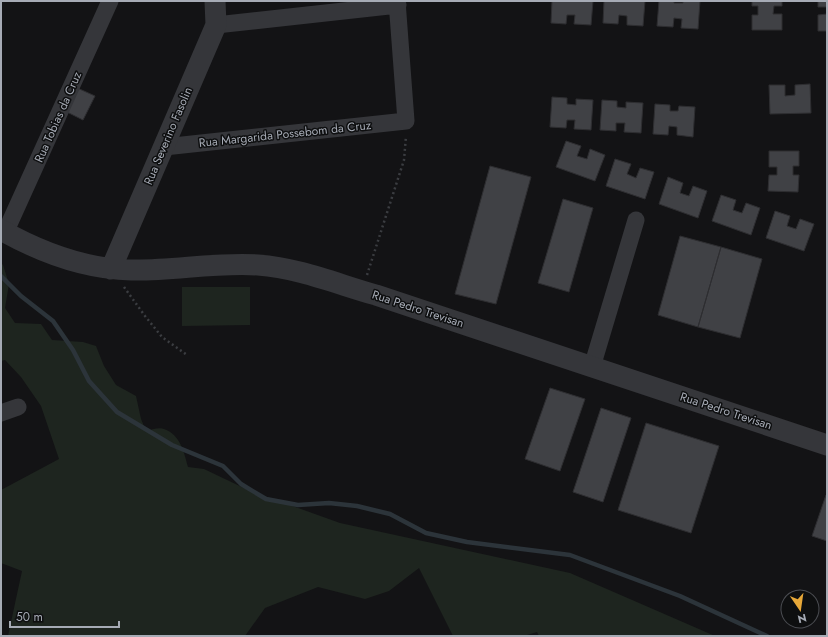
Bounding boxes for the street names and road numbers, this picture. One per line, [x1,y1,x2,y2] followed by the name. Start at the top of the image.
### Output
[30,68,86,165] street label: Rua Tobias da Cruz
[139,84,197,188] street label: Rua Severino Fasolin
[198,116,373,152] street label: Rua Margarida Possebom da Cruz
[370,286,466,332] street label: Rua Pedro Trevisan
[678,388,774,434] street label: Rua Pedro Trevisan

